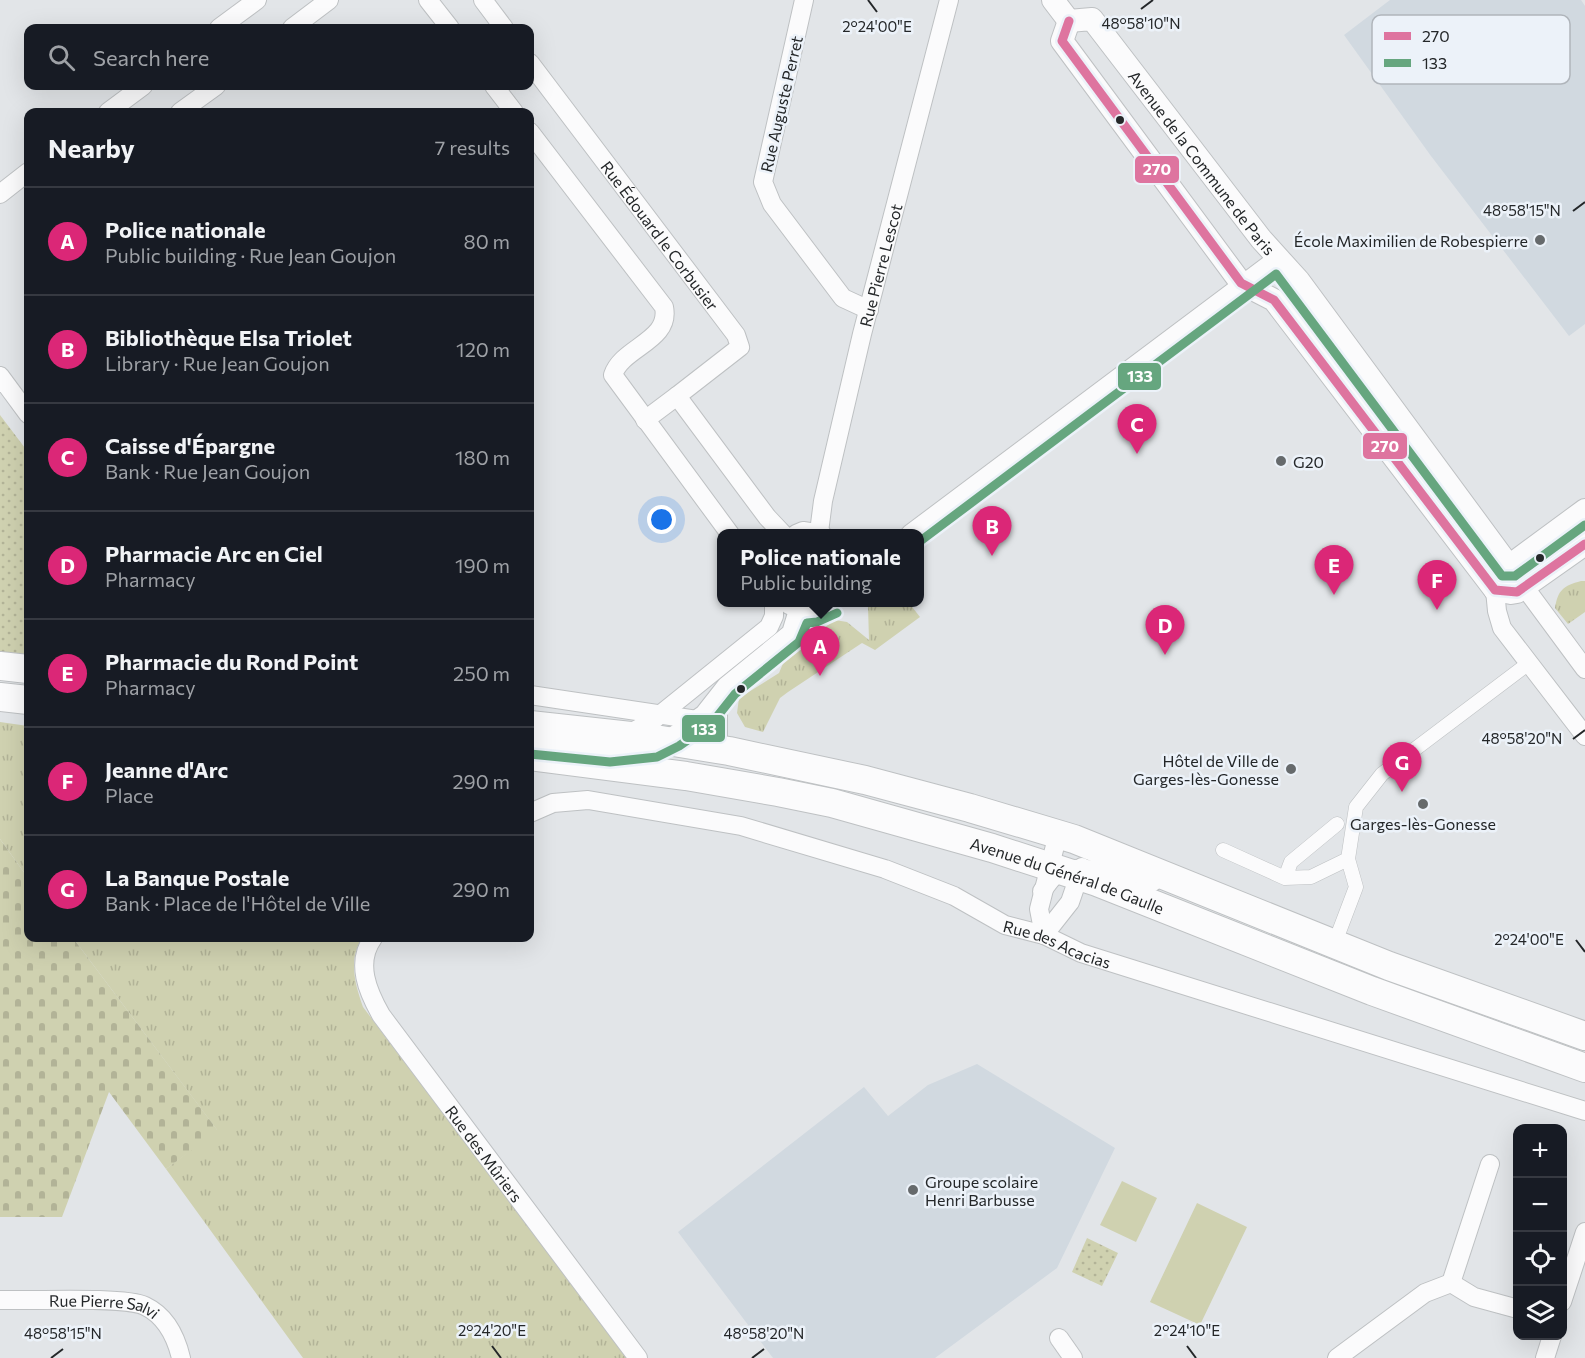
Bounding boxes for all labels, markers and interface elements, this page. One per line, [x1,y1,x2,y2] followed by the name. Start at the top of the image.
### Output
[1102,14,1180,32] text: 48°58'10"N
[1372,15,1570,84] legend
[842,17,912,35] text: 2°24'00"E
[24,24,534,90] search box
[1422,26,1450,45] text: 270
[756,34,806,174] street label: Rue Auguste Perret
[45,41,78,74] icon: search
[93,44,209,71] text: Search here
[1422,53,1447,72] text: 133
[1125,66,1280,258] street label: Avenue de la Commune de Paris
[1114,114,1126,126] unlabelled marker
[48,132,135,163] text: Nearby
[435,135,510,159] text: 7 results
[1134,155,1180,184] line badge: 270
[598,157,723,314] street label: Rue Édouard le Corbusier
[1143,159,1171,178] text: 270
[855,201,905,329] street label: Rue Pierre Lescot
[1483,201,1561,219] text: 48°58'15"N
[105,216,265,243] text: Police nationale
[60,229,75,253] text: A
[464,229,510,253] text: 80 m
[1294,231,1528,250] place label: École Maximilien de Robespierre
[1533,233,1547,247] marker: École Maximilien de Robespierre
[105,243,396,267] text: Public building · Rue Jean Goujon
[105,324,352,351] text: Bibliothèque Elsa Triolet
[61,337,74,361] text: B
[456,337,510,361] text: 120 m
[105,351,330,375] text: Library · Rue Jean Goujon
[1117,362,1162,391] line badge: 133
[1127,366,1153,385] text: 133
[1118,404,1156,454] pin: C
[105,432,275,459] text: Caisse d'Épargne
[1362,432,1408,460] line badge: 270
[1371,436,1399,455] text: 270
[61,445,74,469] text: C
[455,445,510,469] text: 180 m
[1293,452,1324,471] place label: G20
[1274,454,1288,468] marker: G20
[105,459,310,483] text: Bank · Rue Jean Goujon
[647,505,676,534] your location
[972,506,1012,556] pin: B
[717,529,924,607] popup
[105,540,323,567] text: Pharmacie Arc en Ciel
[740,543,901,570] text: Police nationale
[1314,546,1354,595] pin: E
[1534,552,1546,564] unlabelled marker
[60,553,75,577] text: D
[455,553,510,577] text: 190 m
[1418,560,1456,610] pin: F
[105,567,196,591] text: Pharmacy
[740,570,872,594] text: Public building
[1146,606,1184,655] pin: D
[800,626,840,676] pin: A
[105,648,358,675] text: Pharmacie du Rond Point
[62,661,73,685] text: E
[453,661,510,685] text: 250 m
[105,675,196,699] text: Pharmacy
[735,683,747,695] unlabelled marker
[681,714,726,743] line badge: 133
[691,719,717,738] text: 133
[1482,729,1562,747] text: 48°58'20"N
[1382,742,1422,792] pin: G
[1133,751,1279,788] place label: Hôtel de Ville de Garges-lès-Gonesse
[105,756,228,783] text: Jeanne d'Arc
[1284,762,1298,776] marker: Hôtel de Ville de Garges-lès-Gonesse
[62,769,73,793] text: F
[452,769,510,793] text: 290 m
[105,783,154,807] text: Place
[1416,797,1430,811] marker: Garges-lès-Gonesse
[1350,814,1496,833] place label: Garges-lès-Gonesse
[968,833,1167,917] street label: Avenue du Général de Gaulle
[105,864,289,891] text: La Banque Postale
[60,877,75,901] text: G
[452,877,510,901] text: 290 m
[105,891,370,915] text: Bank · Place de l'Hôtel de Ville
[1001,915,1113,971] street label: Rue des Acacias
[1494,930,1564,948] text: 2°24'00"E
[442,1101,527,1205] street label: Rue des Mûriers
[1513,1124,1567,1340] map controls
[1513,1124,1567,1178] button: +
[925,1172,1038,1209] place label: Groupe scolaire Henri Barbusse
[1513,1178,1567,1232] button: −
[906,1183,920,1197] marker: Groupe scolaire Henri Barbusse
[1513,1232,1567,1286] button: locate
[1513,1286,1567,1340] button: layers
[49,1290,164,1322] street label: Rue Pierre Salvi
[458,1321,526,1339] text: 2°24'20"E
[1154,1321,1220,1339] text: 2°24'10"E
[24,1324,102,1342] text: 48°58'15"N
[724,1324,804,1342] text: 48°58'20"N

